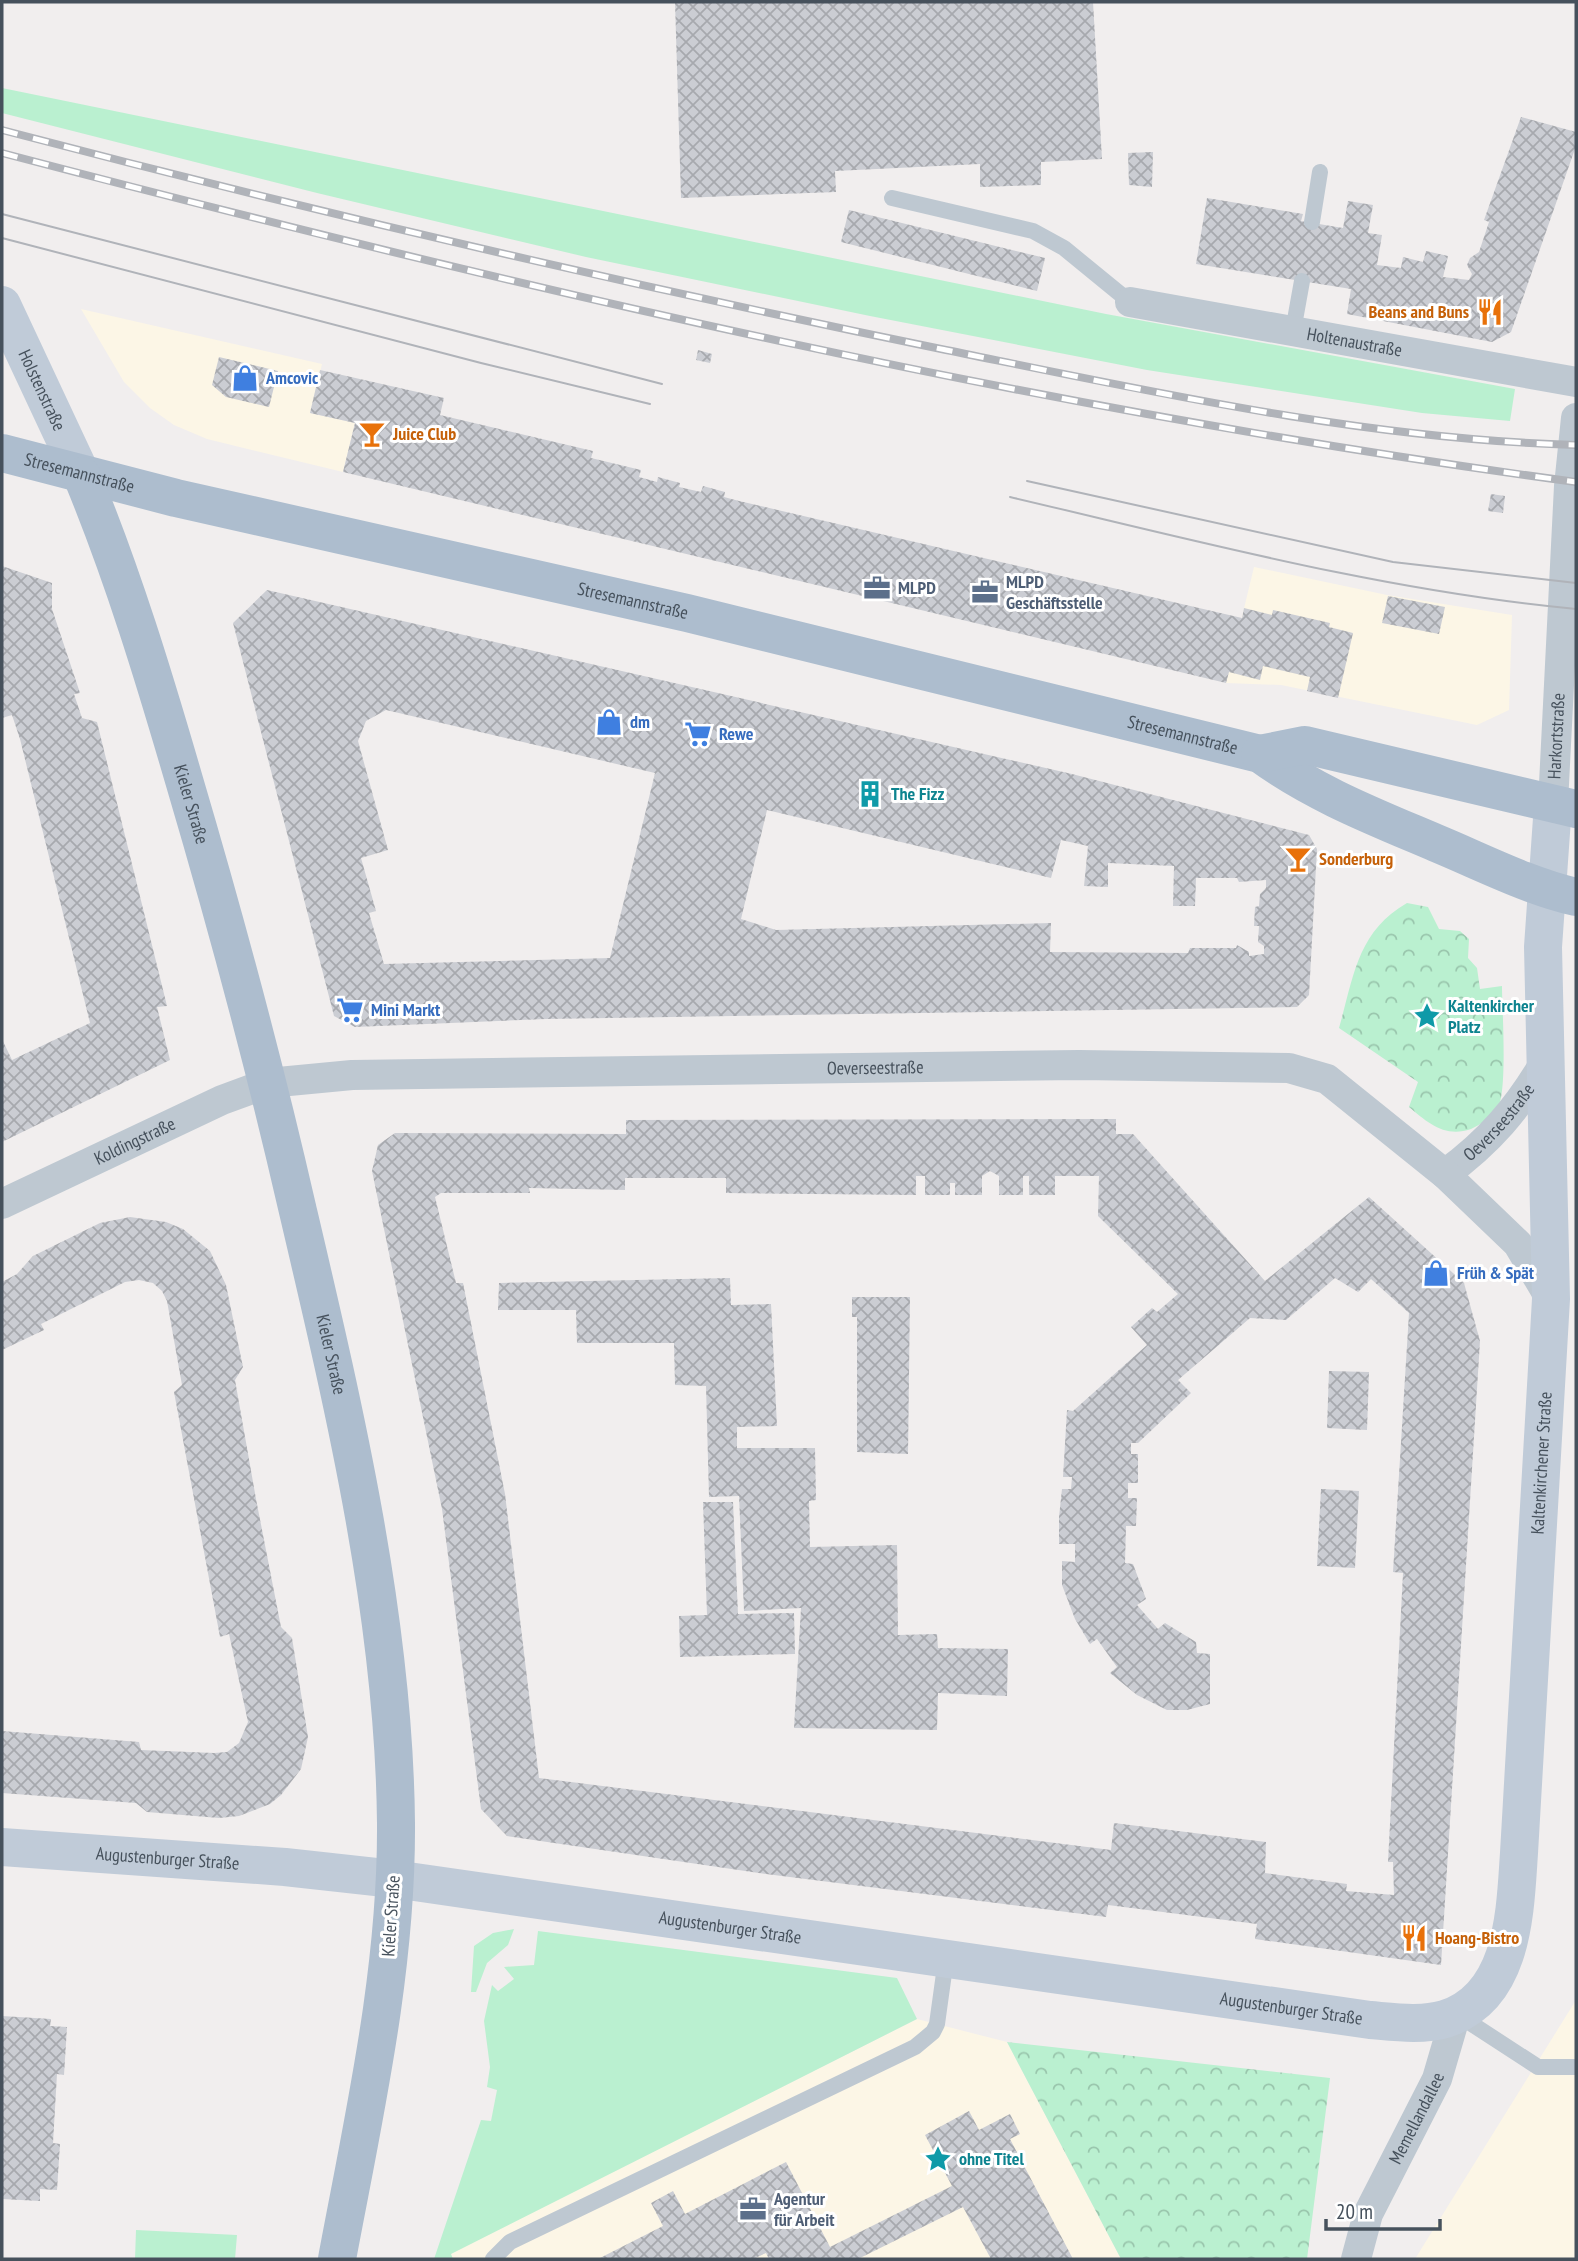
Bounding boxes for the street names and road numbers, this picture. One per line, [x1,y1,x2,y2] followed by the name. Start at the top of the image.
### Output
[1305,322,1404,362] street label: Holtenaustraße
[13,346,71,434] street label: Holstenstraße
[22,447,137,498] street label: Stresemannstraße
[575,577,690,624] street label: Stresemannstraße
[1542,692,1570,780] street label: Harkortstraße
[1125,710,1240,759] street label: Stresemannstraße
[169,762,214,846] street label: Kieler Straße
[827,1055,924,1079] street label: Oeverseestraße
[1458,1079,1539,1166] street label: Oeverseestraße
[90,1112,179,1170] street label: Koldingstraße
[311,1312,352,1397] street label: Kieler Straße
[1525,1391,1557,1535] street label: Kaltenkirchener Straße
[95,1842,240,1875] street label: Augustenburger Straße
[376,1874,405,1957] street label: Kieler Straße
[657,1905,803,1949] street label: Augustenburger Straße
[1219,1986,1364,2030] street label: Augustenburger Straße
[1384,2070,1449,2168] street label: Memellandallee

